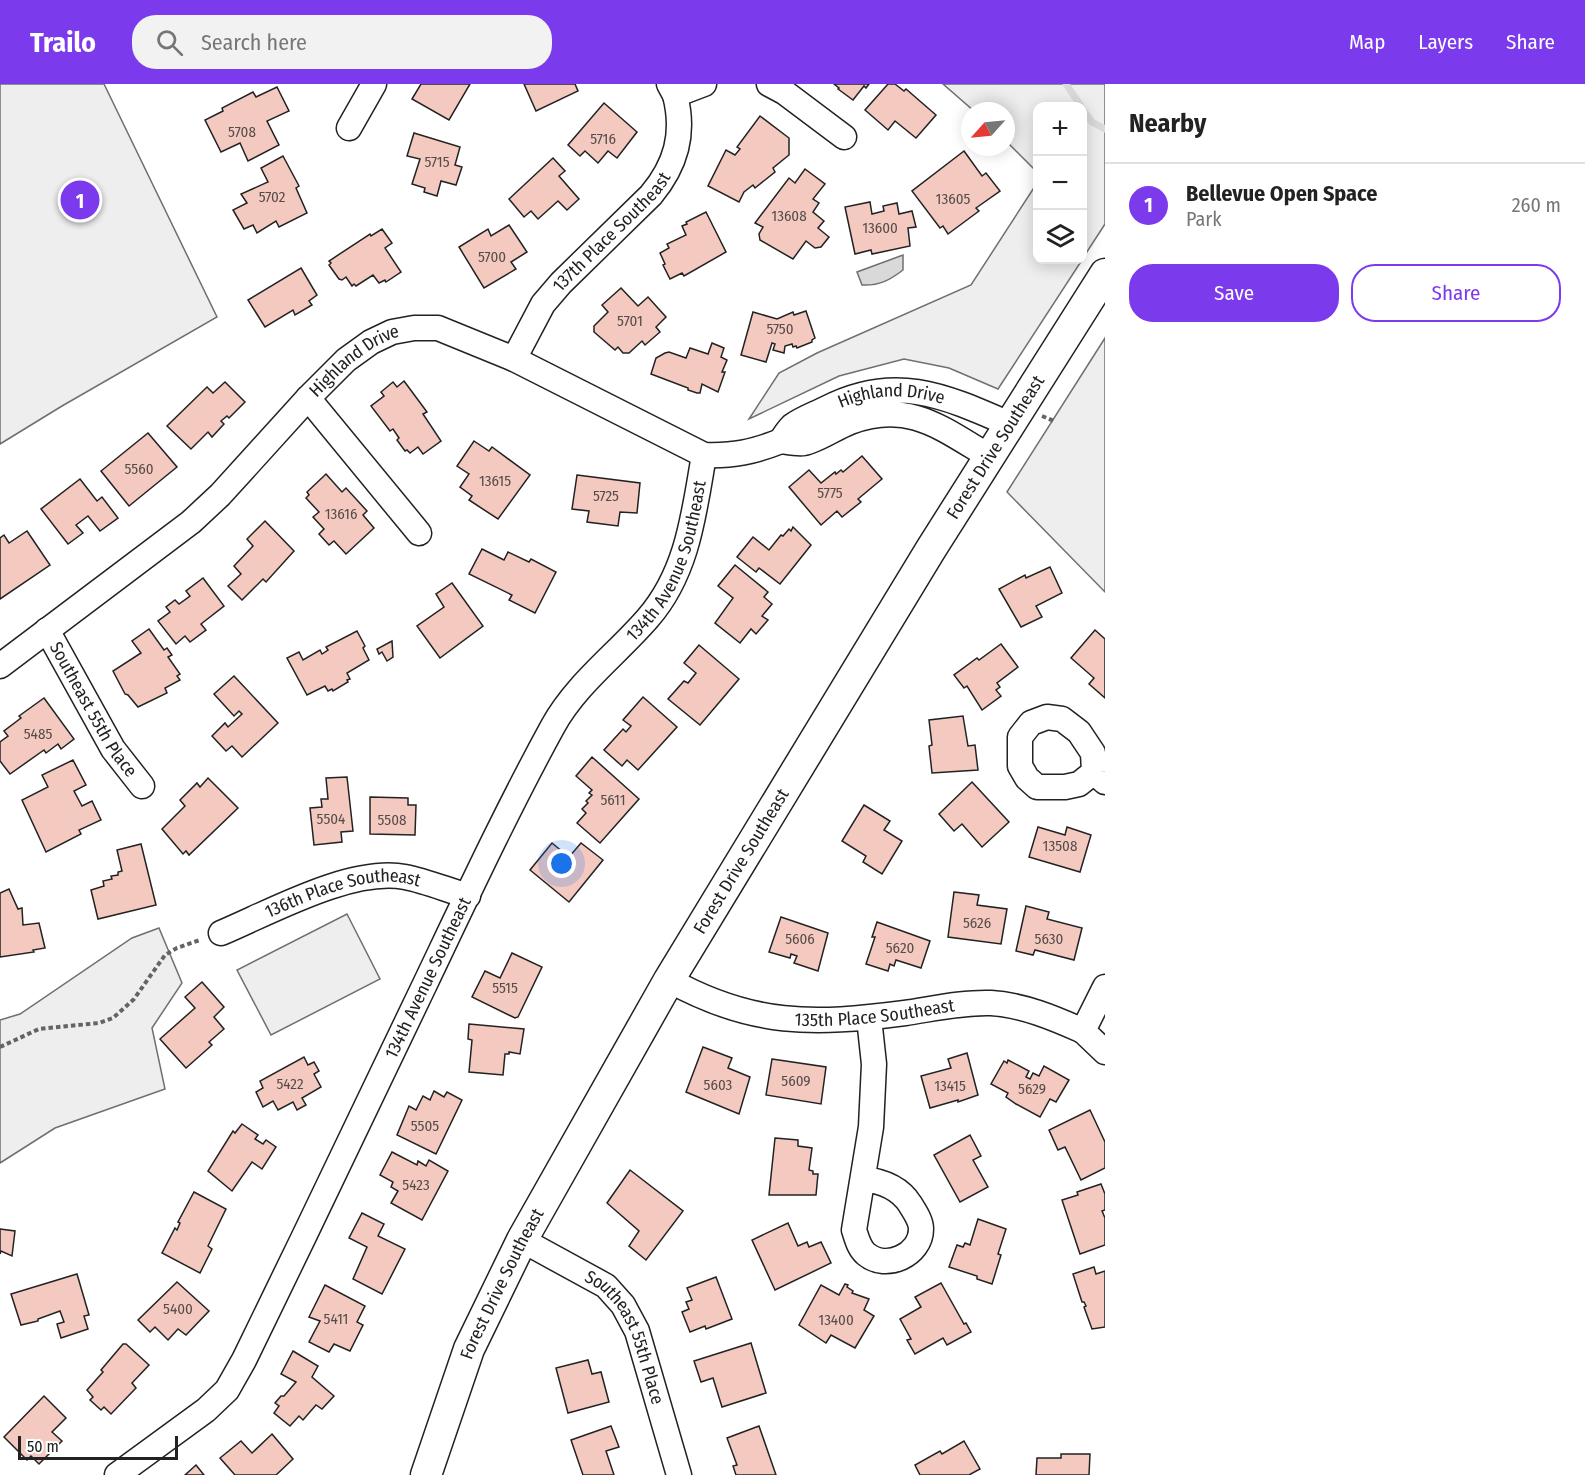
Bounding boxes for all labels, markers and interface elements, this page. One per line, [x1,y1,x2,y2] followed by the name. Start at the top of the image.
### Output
[132,15,552,69] search box
[30,26,96,59] text: Trailo
[153,26,186,59] icon: search
[201,29,307,56] text: Search here
[1349,29,1385,55] text: Map
[1418,29,1473,55] text: Layers
[1506,29,1555,55] text: Share
[961,102,1015,156] north arrow
[1033,102,1087,264] map controls
[1033,102,1087,156] button: +
[1129,108,1206,139] text: Nearby
[228,123,256,141] house number: 5708
[590,130,616,148] house number: 5716
[424,153,450,171] house number: 5715
[1033,156,1087,210] button: −
[548,168,675,296] street label: 137th Place Southeast
[60,178,100,222] pin: 1
[1186,180,1377,207] text: Bellevue Open Space
[259,188,286,206] house number: 5702
[936,190,970,208] house number: 13605
[1144,193,1153,217] text: 1
[1512,193,1561,217] text: 260 m
[771,207,807,225] house number: 13608
[1186,207,1222,231] text: Park
[1033,210,1087,264] button: layers
[862,219,898,237] house number: 13600
[478,248,506,266] house number: 5700
[1129,264,1339,322] button: Save
[1351,264,1561,322] button: Share
[617,312,643,330] house number: 5701
[304,320,401,402] street label: Highland Drive
[766,320,794,338] house number: 5750
[942,371,1049,523] street label: Forest Drive Southeast
[834,379,947,413] street label: Highland Drive
[125,460,153,478] house number: 5560
[479,472,511,490] house number: 13615
[622,479,711,646] street label: 134th Avenue Southeast
[817,484,843,502] house number: 5775
[593,487,619,505] house number: 5725
[325,505,357,523] house number: 13616
[45,638,142,782] street label: Southeast 55th Place
[24,725,52,743] house number: 5485
[689,785,794,938] street label: Forest Drive Southeast
[600,791,626,809] house number: 5611
[317,810,345,828] house number: 5504
[377,811,407,829] house number: 5508
[1043,837,1077,855] house number: 13508
[547,849,576,878] your location
[261,864,423,923] street label: 136th Place Southeast
[380,894,476,1062] street label: 134th Avenue Southeast
[963,914,991,932] house number: 5626
[785,930,815,948] house number: 5606
[1035,930,1063,948] house number: 5630
[886,939,914,957] house number: 5620
[492,979,518,997] house number: 5515
[794,994,956,1031] street label: 135th Place Southeast
[781,1072,811,1090] house number: 5609
[276,1075,304,1093] house number: 5422
[704,1076,733,1094] house number: 5603
[934,1077,966,1095] house number: 13415
[1018,1080,1046,1098] house number: 5629
[411,1117,439,1135] house number: 5505
[402,1176,430,1194] house number: 5423
[455,1204,549,1362] street label: Forest Drive Southeast
[581,1266,669,1407] street label: Southeast 55th Place
[163,1300,193,1318] house number: 5400
[324,1310,348,1328] house number: 5411
[818,1311,854,1329] house number: 13400
[18,1433,178,1460] scale bar
[27,1437,59,1456] text: 50 m

